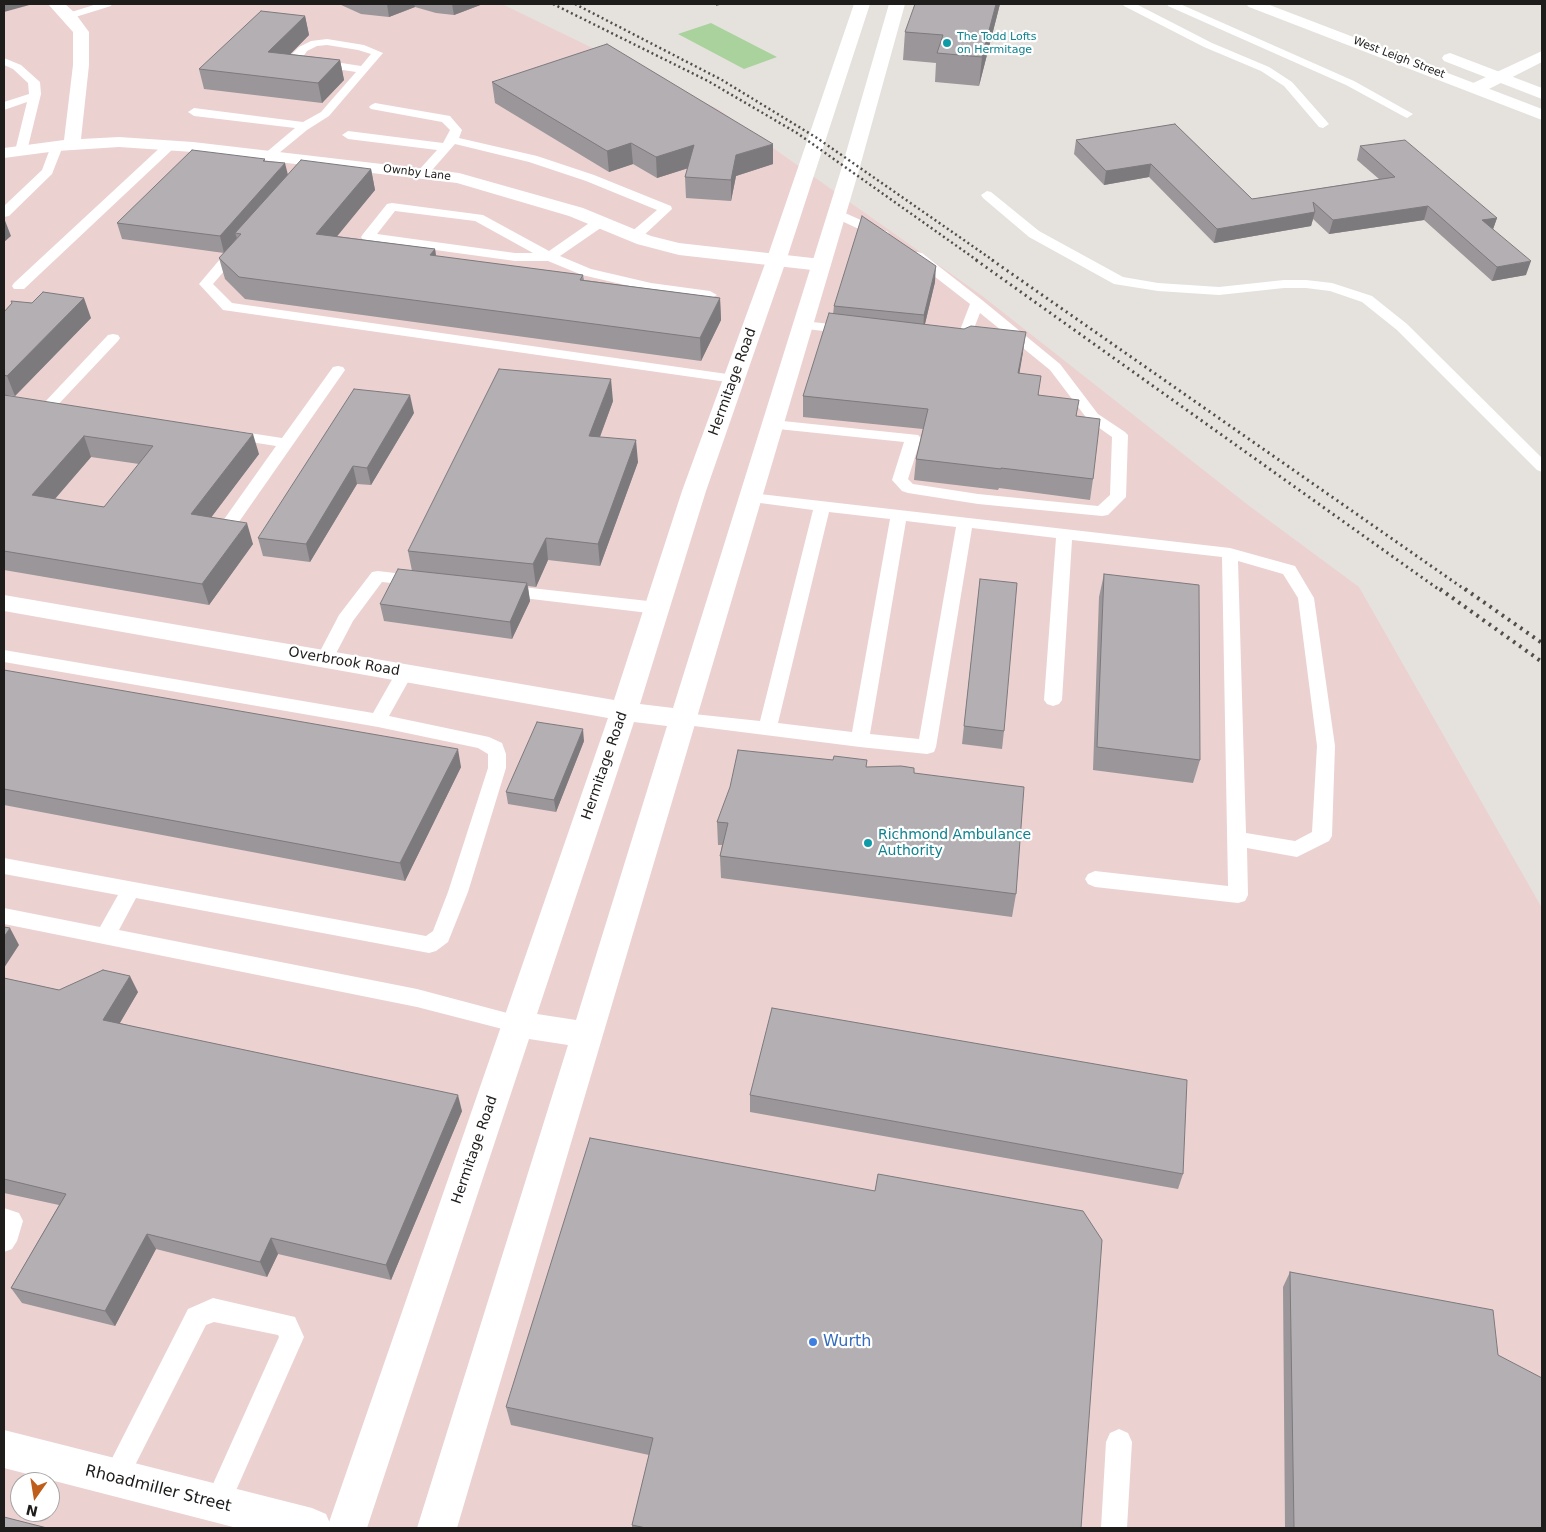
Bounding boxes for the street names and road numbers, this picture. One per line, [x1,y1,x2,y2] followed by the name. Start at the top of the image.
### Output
[1351,34,1447,82] street label: West Leigh Street
[382,162,452,184] street label: Ownby Lane
[706,326,760,438] street label: Hermitage Road
[287,644,401,680] street label: Overbrook Road
[579,710,631,822] street label: Hermitage Road
[449,1094,501,1206] street label: Hermitage Road
[83,1462,233,1516] street label: Rhoadmiller Street

